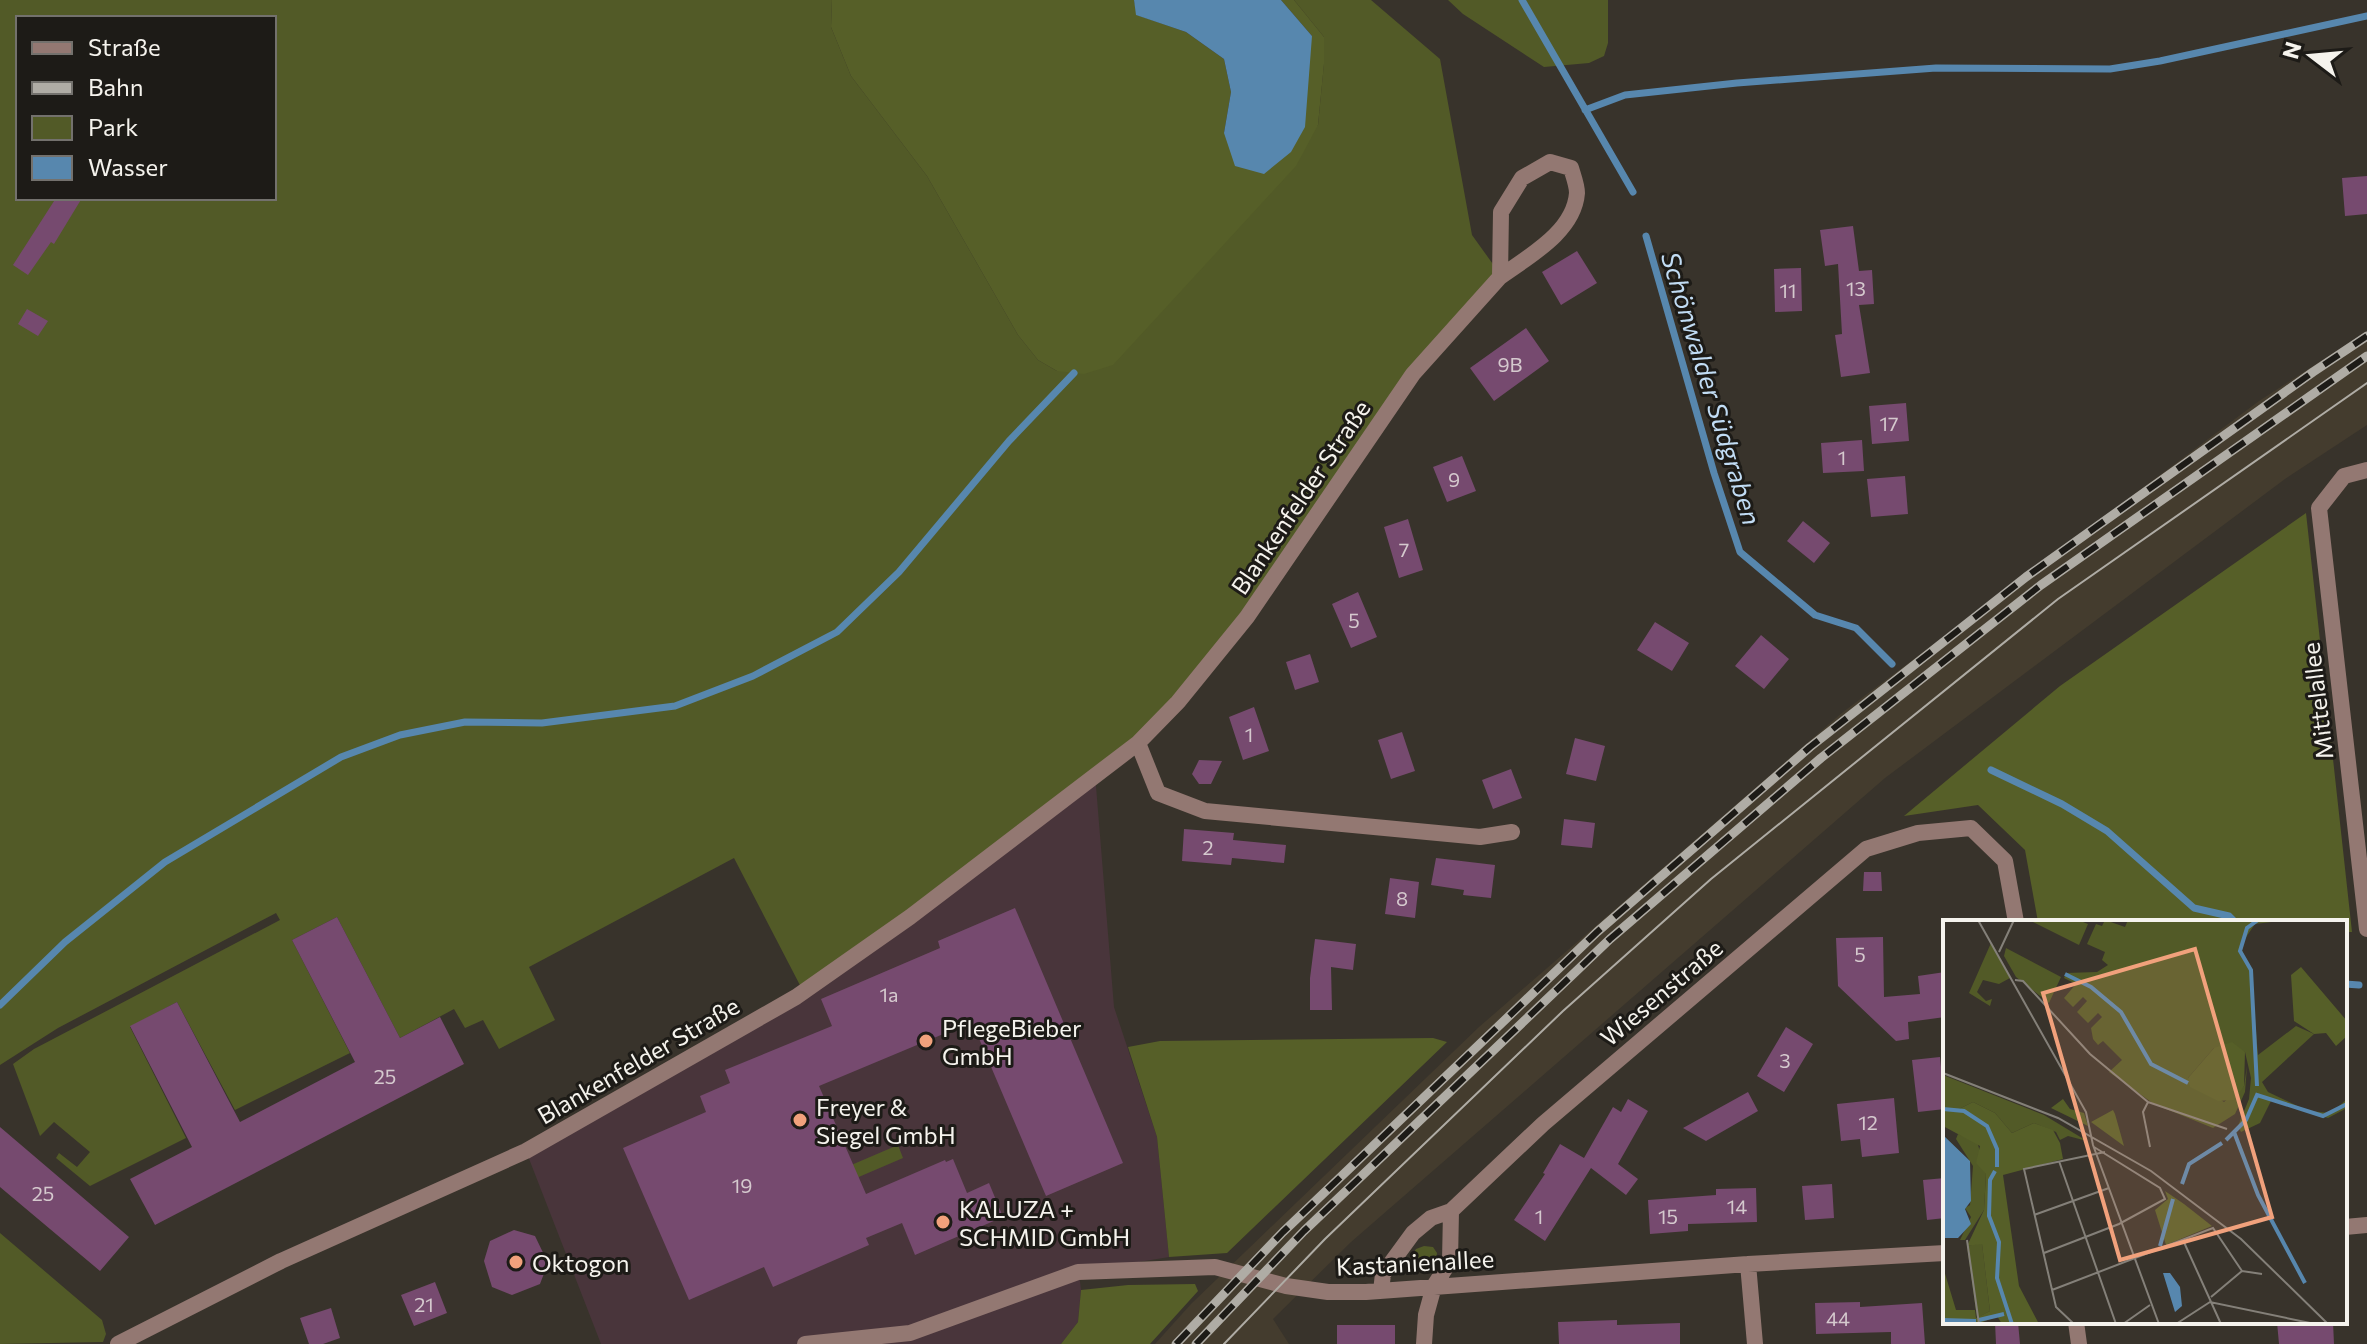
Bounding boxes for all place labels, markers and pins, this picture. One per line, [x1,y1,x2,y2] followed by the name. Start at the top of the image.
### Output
[942,1013,1082,1070] place label: PflegeBieber GmbH
[917,1032,935,1050] marker: PflegeBieber GmbH
[816,1092,956,1149] place label: Freyer & Siegel GmbH
[791,1111,809,1129] marker: Freyer & Siegel GmbH
[959,1194,1130,1251] place label: KALUZA + SCHMID GmbH
[934,1213,952,1231] marker: KALUZA + SCHMID GmbH
[532,1248,629,1277] place label: Oktogon
[507,1253,525,1271] marker: Oktogon

